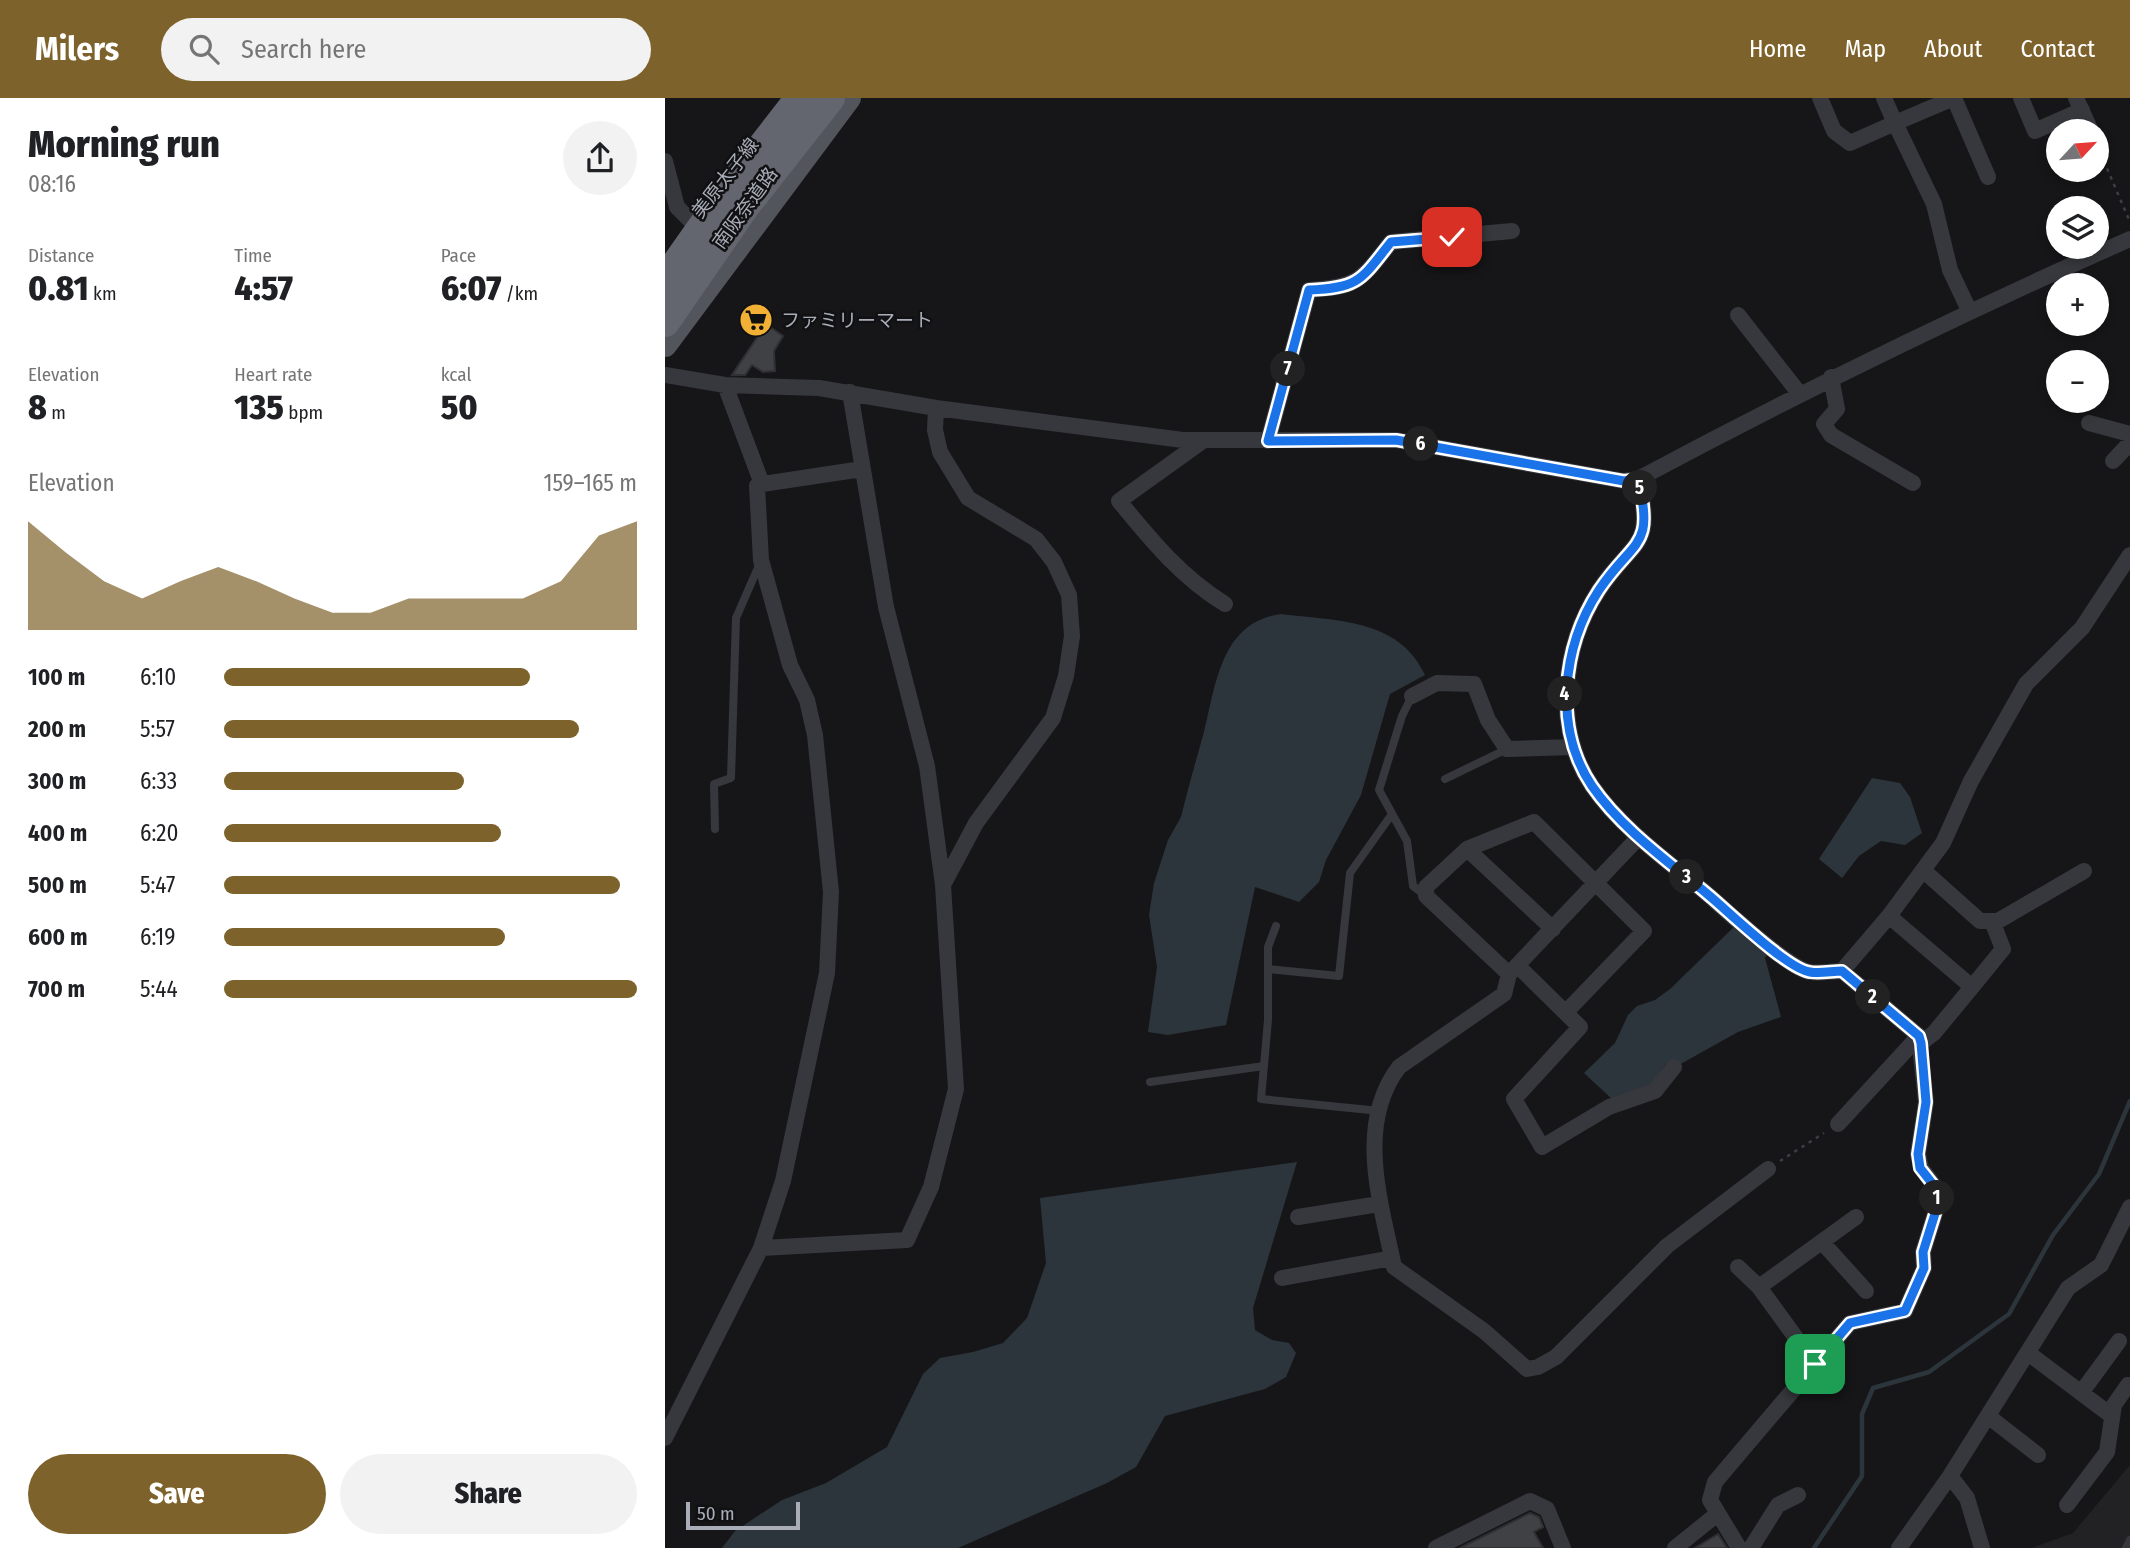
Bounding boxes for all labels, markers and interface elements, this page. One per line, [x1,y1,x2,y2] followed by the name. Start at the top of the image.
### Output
[161,18,651,81] search box
[35,29,119,69] text: Milers
[185,30,223,68] icon: search
[241,34,366,65] text: Search here
[1749,35,1806,63] text: Home
[1844,35,1886,63] text: Map
[1924,35,1982,63] text: About
[2020,35,2095,63] text: Contact
[2046,119,2109,182] north arrow
[2046,119,2109,413] map controls
[28,121,220,167] text: Morning run
[563,121,637,195] button: share
[687,133,763,223] street label: 美原太子線
[708,163,782,253] street label: 南阪奈道路
[28,170,76,198] text: 08:16
[2046,196,2109,259] button: layers
[1422,207,1482,267] pin
[1433,218,1471,256] icon: check
[28,244,95,267] text: Distance
[234,244,272,267] text: Time
[441,244,476,267] text: Pace
[28,267,89,309] text: 0.81
[234,267,293,309] text: 4:57
[441,267,501,309] text: 6:07
[2046,273,2109,336] button: +
[89,282,117,305] text: km
[501,282,538,305] text: /km
[737,301,775,339] supermarket icon: ファミリーマート
[781,309,933,332] place label: ファミリーマート
[2046,350,2109,413] button: −
[1271,352,1305,386] pin: 7
[1283,357,1292,380] text: 7
[28,363,100,386] text: Elevation
[234,363,312,386] text: Heart rate
[441,363,471,386] text: kcal
[28,386,47,428] text: 8
[234,386,284,428] text: 135
[441,386,478,428] text: 50
[47,401,66,424] text: m
[284,401,323,424] text: bpm
[1403,426,1439,462] pin: 6
[1416,432,1425,455] text: 6
[28,469,115,497] text: Elevation
[543,469,637,497] text: 159–165 m
[1623,470,1657,506] pin: 5
[1635,476,1644,499] text: 5
[28,663,85,691] text: 100 m
[140,663,176,691] text: 6:10
[1548,676,1583,712] pin: 4
[1560,682,1569,705] text: 4
[28,715,86,743] text: 200 m
[140,715,175,743] text: 5:57
[28,767,86,795] text: 300 m
[140,767,177,795] text: 6:33
[28,819,87,847] text: 400 m
[140,819,178,847] text: 6:20
[1669,860,1705,894] pin: 3
[1682,865,1691,888] text: 3
[28,871,87,899] text: 500 m
[140,871,175,899] text: 5:47
[28,923,87,951] text: 600 m
[140,923,176,951] text: 6:19
[28,975,85,1003] text: 700 m
[140,975,178,1003] text: 5:44
[1855,979,1891,1014] pin: 2
[1868,985,1877,1008] text: 2
[1919,1180,1955,1216] pin: 1
[1932,1186,1941,1209] text: 1
[1785,1334,1845,1394] pin
[1796,1345,1834,1383] icon: arrive
[28,1454,326,1534] button: Save
[340,1454,637,1534] button: Share
[686,1499,800,1531] scale bar
[697,1502,735,1525] text: 50 m

